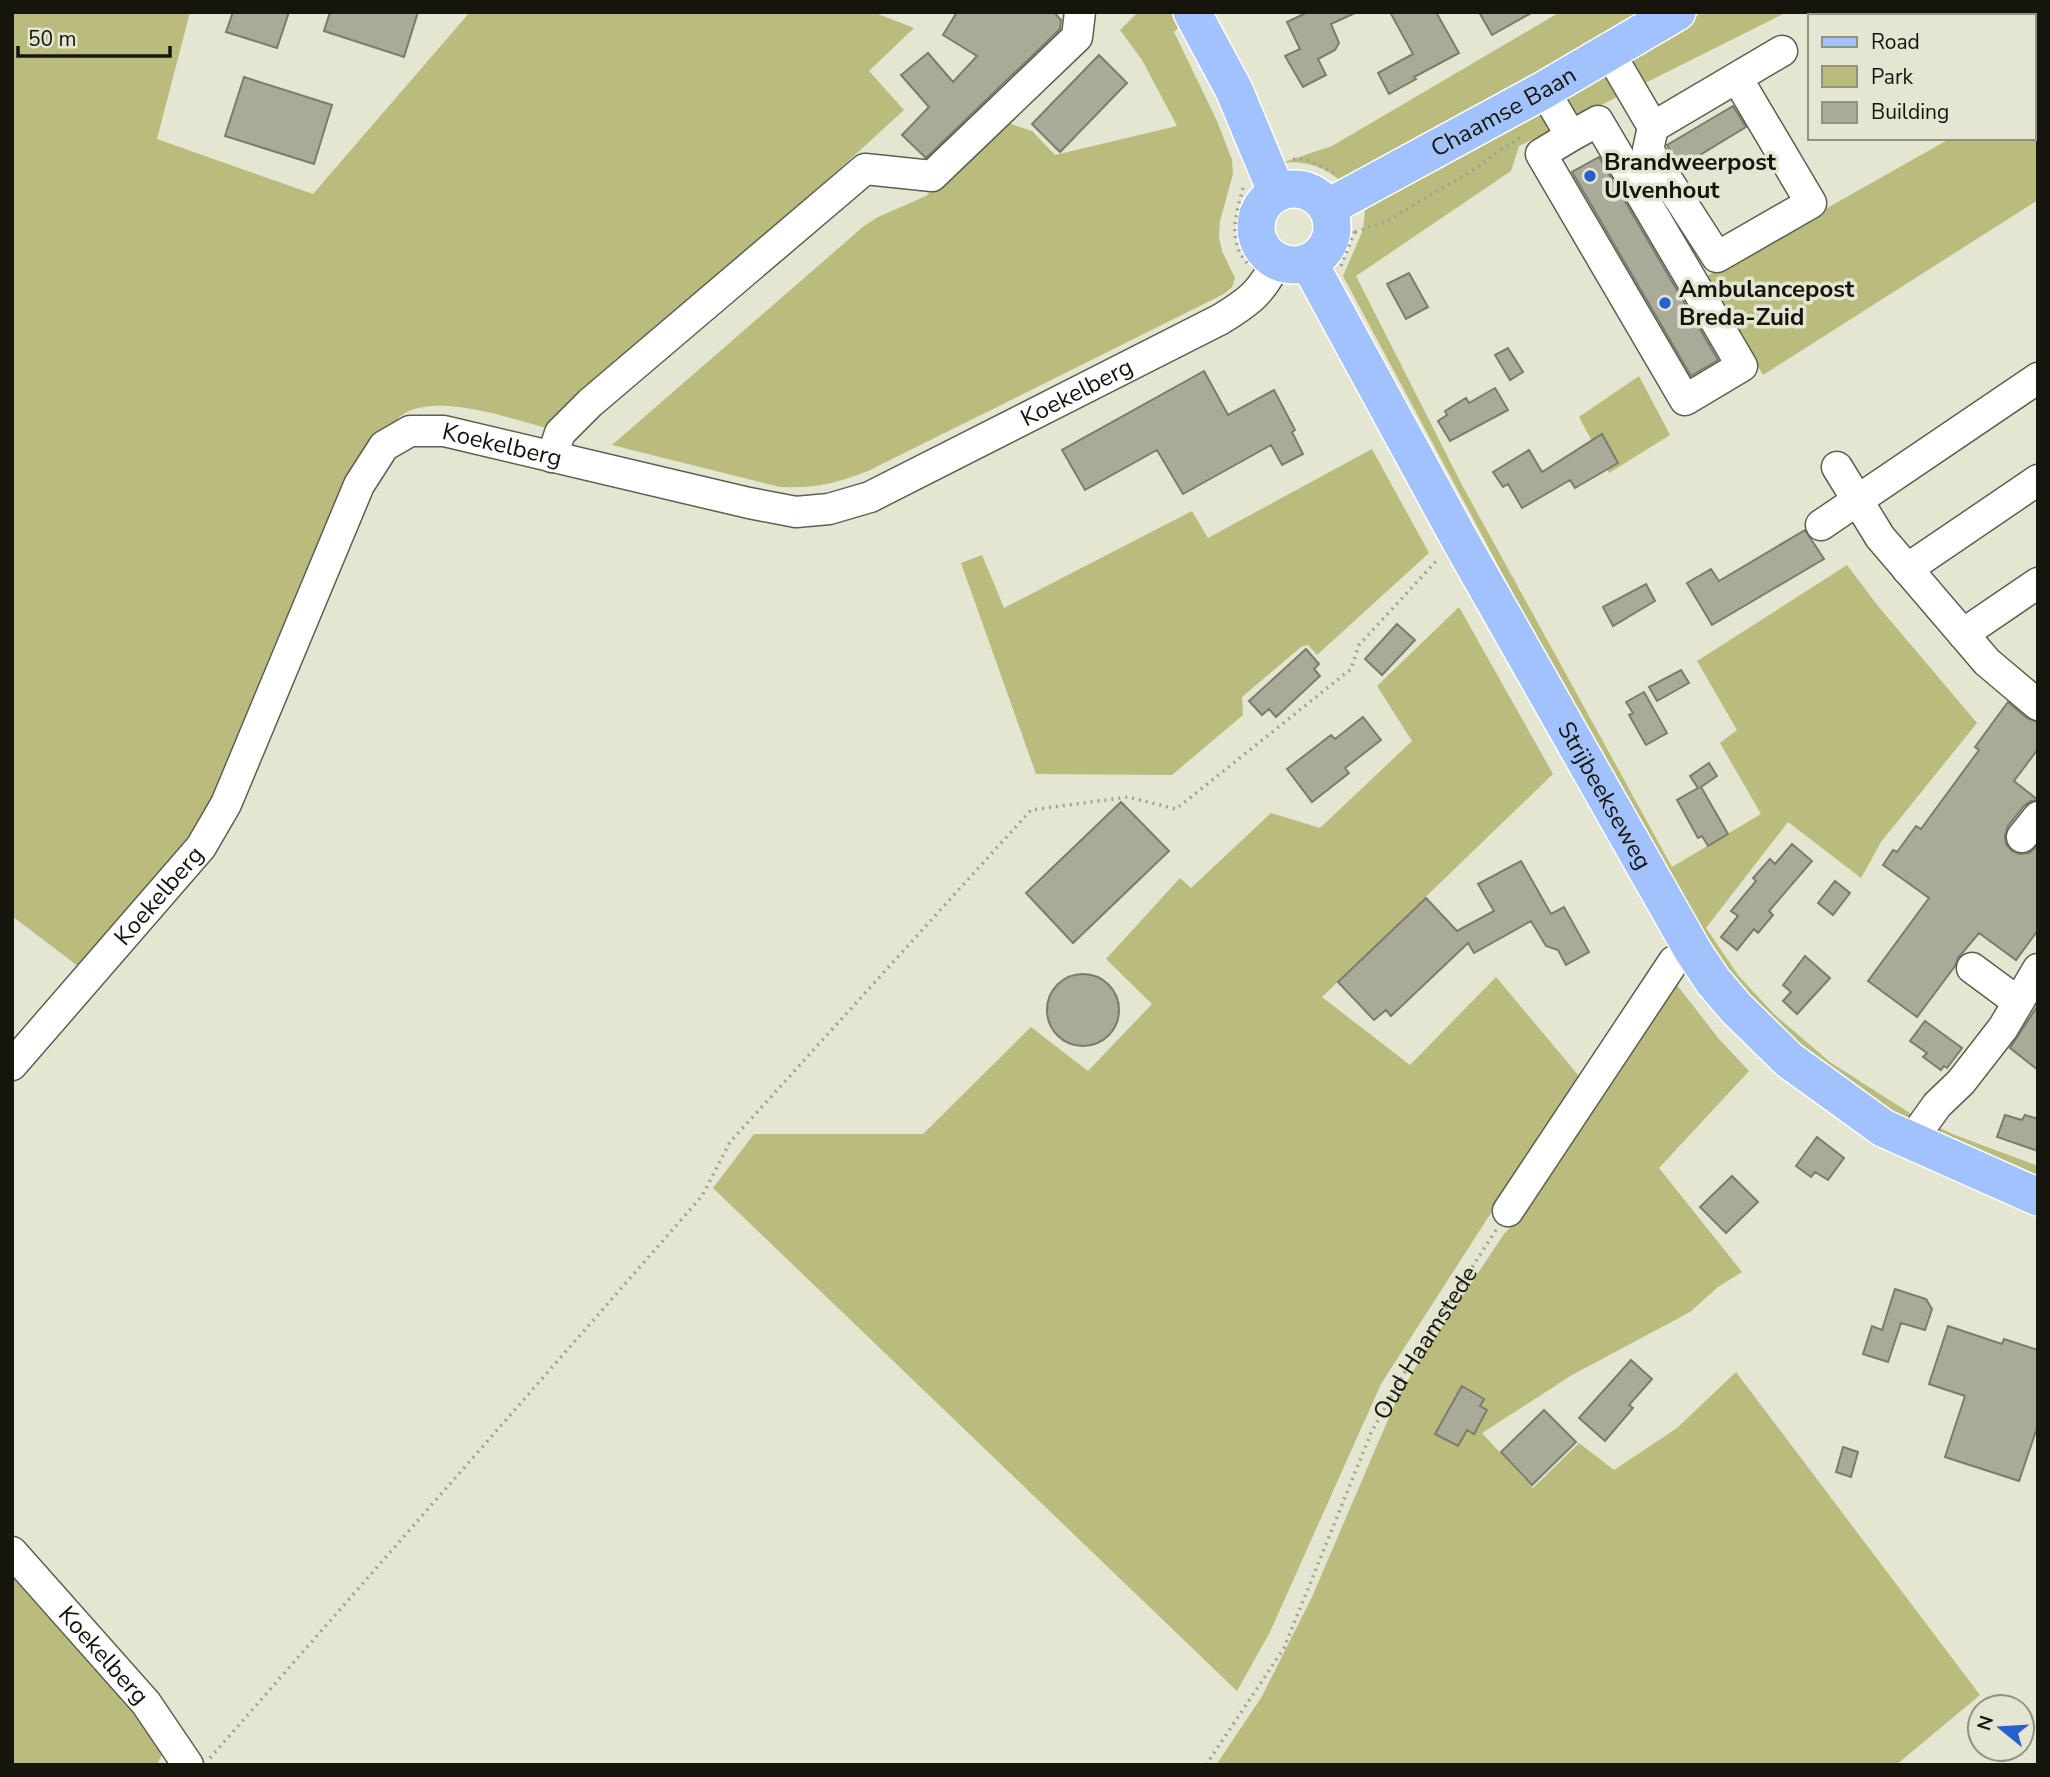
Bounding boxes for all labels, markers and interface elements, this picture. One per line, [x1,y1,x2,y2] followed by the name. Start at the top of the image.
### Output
[18,14,170,58] scale bar
[1808,14,2036,140] legend
[28,25,77,53] text: 50 m
[1871,28,1920,56] text: Road
[1425,59,1582,165] street label: Chaamse Baan
[1871,63,1913,91] text: Park
[1871,98,1949,126] text: Building
[1604,146,1777,206] place label: Brandweerpost Ulvenhout
[1582,168,1598,184] marker: Brandweerpost Ulvenhout
[1679,273,1855,333] place label: Ambulancepost Breda-Zuid
[1657,295,1673,311] marker: Ambulancepost Breda-Zuid
[1015,350,1138,434] street label: Koekelberg
[439,415,565,474] street label: Koekelberg
[1550,716,1659,875] street label: Strijbeekseweg
[107,839,211,952] street label: Koekelberg
[1366,1259,1485,1425] street label: Oud Haamstede
[51,1599,156,1711] street label: Koekelberg
[1966,1693,2036,1763] north arrow
[1971,1712,2000,1734] text: N

